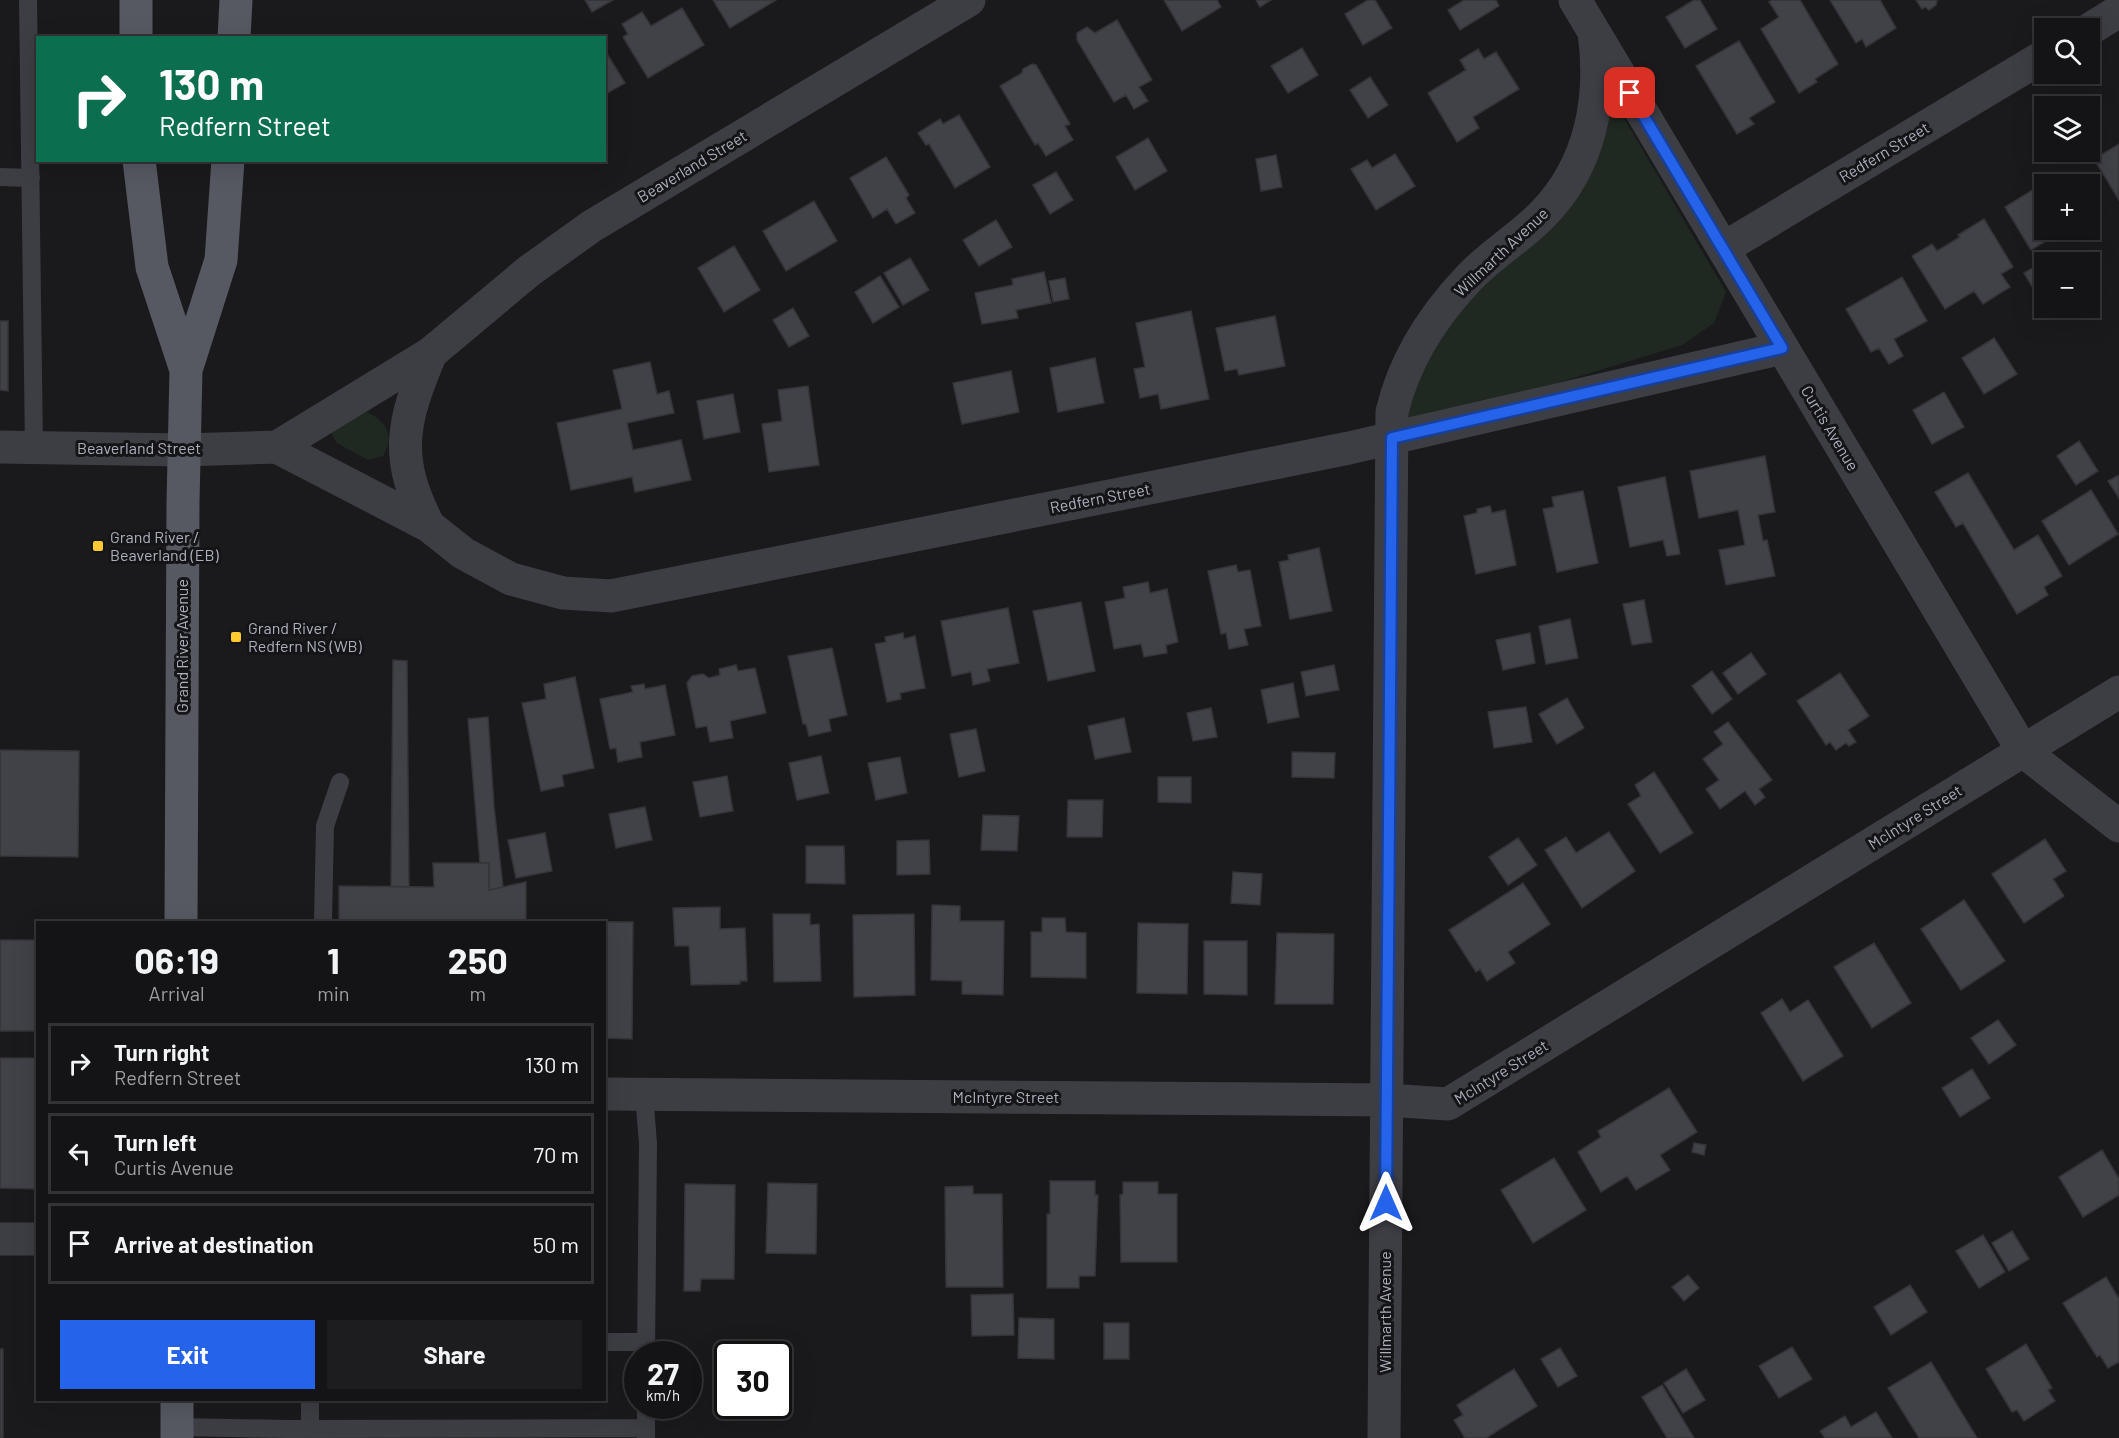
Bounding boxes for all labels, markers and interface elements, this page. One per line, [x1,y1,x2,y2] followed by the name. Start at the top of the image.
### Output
[2034,18,2100,318] map controls
[2034,18,2100,84] button: search
[159,58,264,108] text: 130 m
[60,60,138,138] icon: right
[1604,67,1655,118] pin
[1613,76,1646,109] icon: arrive
[2034,96,2100,162] button: layers
[159,109,331,141] text: Redfern Street
[1835,117,1932,186] street label: Redfern Street
[634,125,750,206] street label: Beaverland Street
[2034,174,2100,240] button: +
[1450,203,1552,300] street label: Willmarth Avenue
[2034,252,2100,318] button: −
[1798,382,1863,474] street label: Curtis Avenue
[77,438,201,457] street label: Beaverland Street
[1048,478,1152,517] street label: Redfern Street
[110,527,219,564] place label: Grand River / Beaverland (EB)
[91,539,105,553] marker: Grand River / Beaverland (EB)
[172,579,191,713] street label: Grand River Avenue
[248,618,363,655] place label: Grand River / Redfern NS (WB)
[229,630,243,644] marker: Grand River / Redfern NS (WB)
[1864,780,1965,853] street label: McIntyre Street
[134,938,219,981] text: 06:19
[327,938,340,981] text: 1
[448,938,508,981] text: 250
[149,981,205,1005] text: Arrival
[317,981,350,1005] text: min
[469,981,486,1005] text: m
[1450,1035,1551,1108] street label: McIntyre Street
[114,1039,209,1065] text: Turn right
[63,1047,96,1080] icon: right
[525,1051,579,1077] text: 130 m
[114,1065,241,1089] text: Redfern Street
[953,1087,1059,1106] street label: McIntyre Street
[114,1129,197,1155] text: Turn left
[63,1137,96,1170] icon: left
[534,1141,579,1167] text: 70 m
[114,1155,234,1179] text: Curtis Avenue
[1354,1171,1418,1235] position arrow
[63,1227,96,1260] icon: arrive
[114,1231,313,1257] text: Arrive at destination
[533,1231,579,1257] text: 50 m
[1375,1251,1394,1373] street label: Willmarth Avenue
[60,1320,315,1389] button: Exit
[327,1320,582,1389] button: Share
[714,1341,792,1419] speed limit sign: 30
[647,1355,679,1391] text: 27
[646,1386,680,1404] text: km/h

